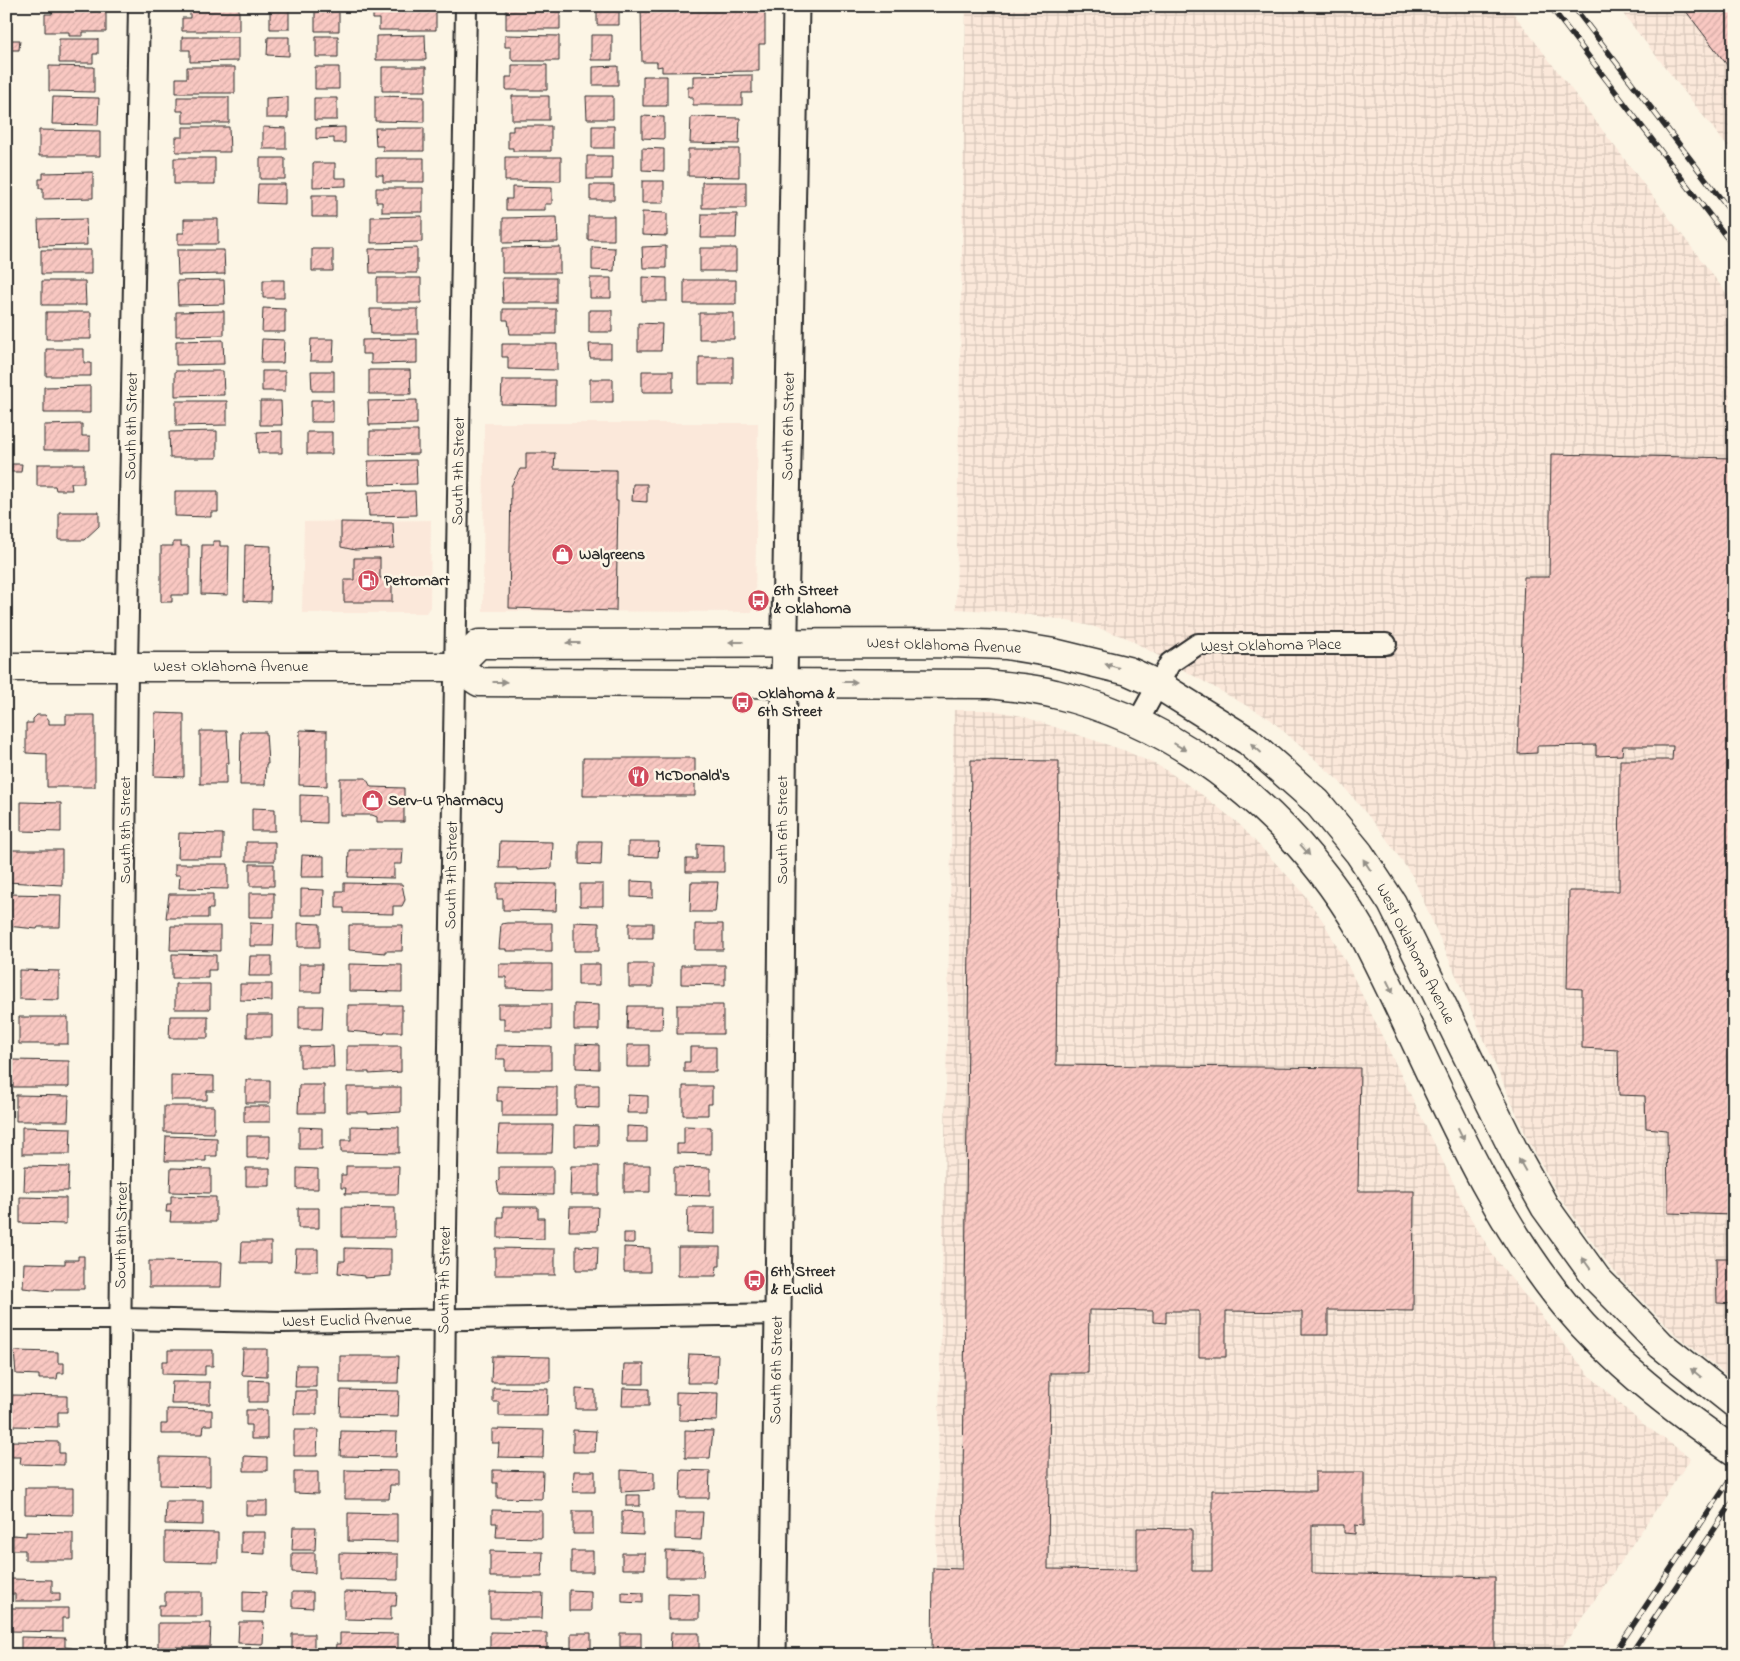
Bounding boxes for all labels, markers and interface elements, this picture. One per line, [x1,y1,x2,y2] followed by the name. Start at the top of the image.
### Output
[119,371,145,480] street label: South 8th Street
[776,371,802,481] street label: South 6th Street
[446,416,472,525] street label: South 7th Street
[551,543,575,567] shop icon: Walgreens
[579,543,645,568] place label: Walgreens
[356,569,380,593] fuel station icon: Petromart
[384,569,450,593] place label: Petromart
[773,579,851,621] place label: 6th Street & Oklahoma
[746,588,770,612] bus stop icon: 6th Street & Oklahoma
[866,631,1023,661] street label: West Oklahoma Avenue
[1200,633,1342,659] street label: West Oklahoma Place
[728,638,744,646] one-way arrow
[565,640,581,648] one-way arrow
[154,655,309,679] street label: West Oklahoma Avenue
[1104,662,1119,670] one-way arrow
[492,678,508,686] one-way arrow
[842,678,858,686] one-way arrow
[757,682,836,724] place label: Oklahoma & 6th Street
[730,691,754,715] bus stop icon: Oklahoma & 6th Street
[1249,742,1262,753] one-way arrow
[1173,743,1186,752] one-way arrow
[627,764,651,788] restaurant icon: McDonald's
[655,764,730,788] place label: McDonald's
[114,775,138,884] street label: South 8th Street
[771,775,795,885] street label: South 6th Street
[360,789,384,813] shop icon: Serv-U Pharmacy
[388,789,503,814] place label: Serv-U Pharmacy
[439,820,465,929] street label: South 7th Street
[1299,843,1311,855] one-way arrow
[1362,858,1372,872] one-way arrow
[1369,880,1461,1029] street label: West Oklahoma Avenue
[1387,980,1395,994] one-way arrow
[1457,1126,1465,1141] one-way arrow
[1517,1158,1526,1171] one-way arrow
[109,1180,135,1289] street label: South 8th Street
[432,1225,458,1334] street label: South 7th Street
[1581,1256,1591,1270] one-way arrow
[770,1260,836,1302] place label: 6th Street & Euclid
[743,1269,767,1293] bus stop icon: 6th Street & Euclid
[282,1308,413,1334] street label: West Euclid Avenue
[764,1315,790,1425] street label: South 6th Street
[1689,1367,1702,1378] one-way arrow

